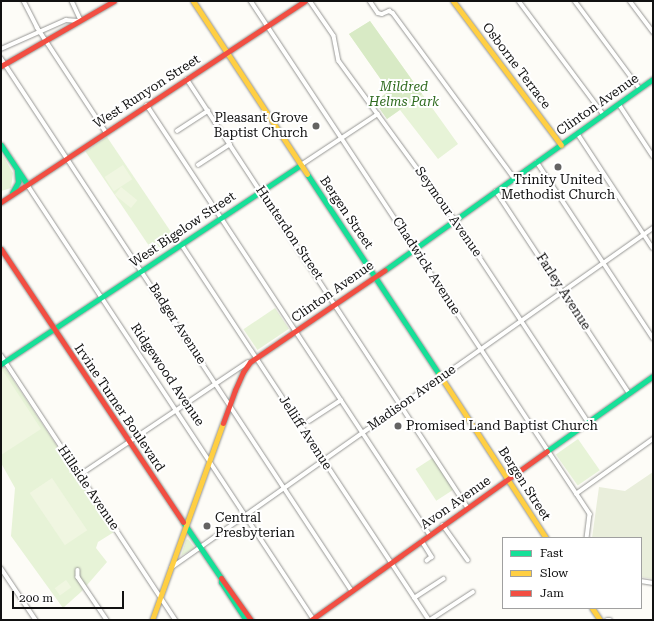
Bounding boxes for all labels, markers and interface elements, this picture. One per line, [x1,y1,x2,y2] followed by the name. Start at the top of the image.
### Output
[479,20,553,112] street label: Osborne Terrace
[91,52,203,132] street label: West Runyon Street
[554,71,642,139] street label: Clinton Avenue
[369,80,439,111] park label: Mildred Helms Park
[214,111,308,142] place label: Pleasant Grove Baptist Church
[311,121,321,131] marker: Pleasant Grove Baptist Church
[553,162,563,172] marker: Trinity United Methodist Church
[411,164,485,260] street label: Seymour Avenue
[501,173,615,204] place label: Trinity United Methodist Church
[316,174,376,252] street label: Bergen Street
[252,183,326,283] street label: Hunterdon Street
[127,189,239,271] street label: West Bigelow Street
[389,214,463,318] street label: Chadwick Avenue
[532,251,594,333] street label: Farley Avenue
[289,258,377,326] street label: Clinton Avenue
[145,281,209,367] street label: Badger Avenue
[127,321,207,429] street label: Ridgewood Avenue
[70,341,168,475] street label: Irvine Turner Boulevard
[365,362,459,434] street label: Madison Avenue
[275,393,335,473] street label: Jelliff Avenue
[406,418,598,434] place label: Promised Land Baptist Church
[393,421,403,431] marker: Promised Land Baptist Church
[54,443,122,533] street label: Hillside Avenue
[495,444,553,524] street label: Bergen Street
[418,473,494,533] street label: Avon Avenue
[215,511,295,542] place label: Central Presbyterian
[202,521,212,531] marker: Central Presbyterian
[502,537,642,609] legend
[540,546,563,560] text: Fast
[540,566,568,580] text: Slow
[14,583,126,609] scale bar
[540,586,564,600] text: Jam
[19,591,53,605] text: 200 m

